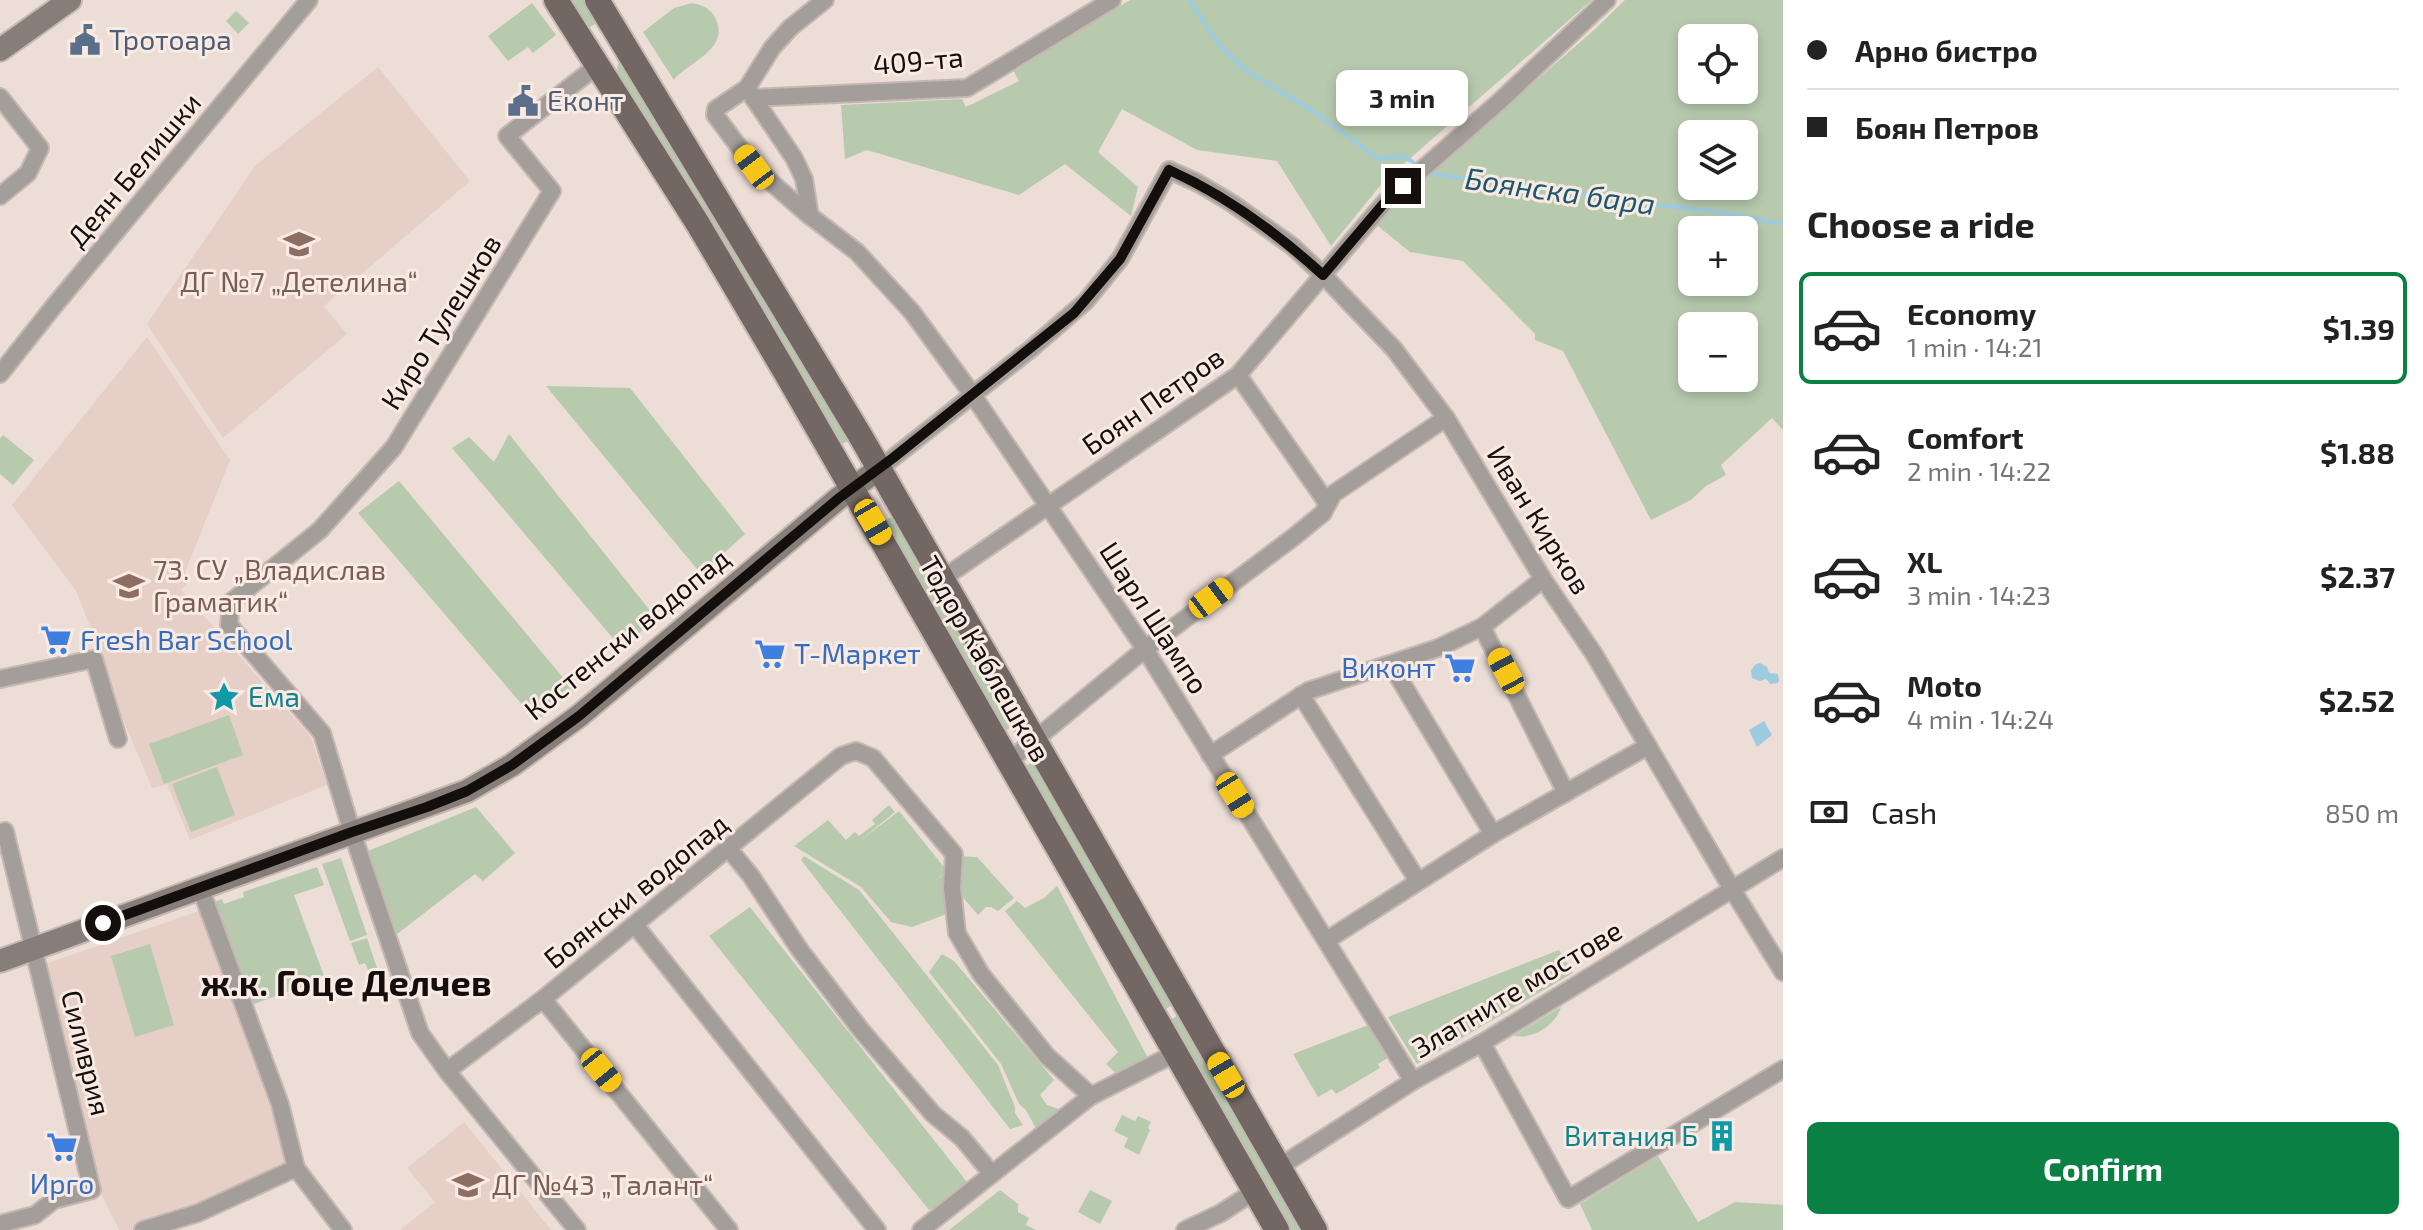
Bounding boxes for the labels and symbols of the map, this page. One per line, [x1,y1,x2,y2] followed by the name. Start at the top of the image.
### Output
[109,22,232,56] place label: Тротоара
[68,23,102,57] public building icon: Тротоара
[871,39,965,81] street label: 409-та
[1337,70,1469,126] callout: 3 min
[547,83,624,117] place label: Еконт
[506,84,540,118] public building icon: Еконт
[59,86,207,253] street label: Деян Белишки
[730,141,778,193] car
[1463,159,1658,221] water label: Боянска бара
[1385,168,1421,204] route end
[282,227,316,261] school or university icon: ДГ №7 „Детелина“
[373,228,508,415] street label: Киро Тулешков
[180,264,418,298] place label: ДГ №7 „Детелина“
[1075,339,1230,462] street label: Боян Петров
[1481,439,1599,600] street label: Иван Кирков
[851,495,895,549] car
[1093,535,1217,700] street label: Шарл Шампо
[517,540,736,726] street label: Костенски водопад
[913,550,1059,767] street label: Тодор Каблешков
[153,552,386,618] place label: 73. СУ „Владислав Граматик“
[112,569,146,603] school or university icon: 73. СУ „Владислав Граматик“
[1185,574,1237,622] car
[80,622,293,656] place label: Fresh Bar School
[39,623,73,657] supermarket icon: Fresh Bar School
[794,636,921,670] place label: Т-Маркет
[753,637,787,671] supermarket icon: Т-Маркет
[1484,644,1528,698] car
[1341,650,1436,684] place label: Виконт
[1443,651,1477,685] supermarket icon: Виконт
[248,679,300,713] place label: Ема
[207,680,241,714] place icon: Ема
[1212,768,1258,822] car
[536,806,734,975] street label: Боянски водопад
[85,905,121,941] route start
[1405,912,1628,1064] street label: Златните мостове
[200,960,492,1003] district label: ж.к. Гоце Делчев
[55,987,119,1119] street label: Силиврия
[577,1044,625,1096] car
[1204,1048,1248,1102] car
[1564,1118,1698,1152] place label: Витания Б
[1705,1119,1739,1153] building icon: Витания Б
[45,1130,79,1164] supermarket icon: Ирго
[30,1166,94,1200] place label: Ирго
[492,1167,713,1201] place label: ДГ №43 „Талант“
[451,1168,485,1202] school or university icon: ДГ №43 „Талант“

